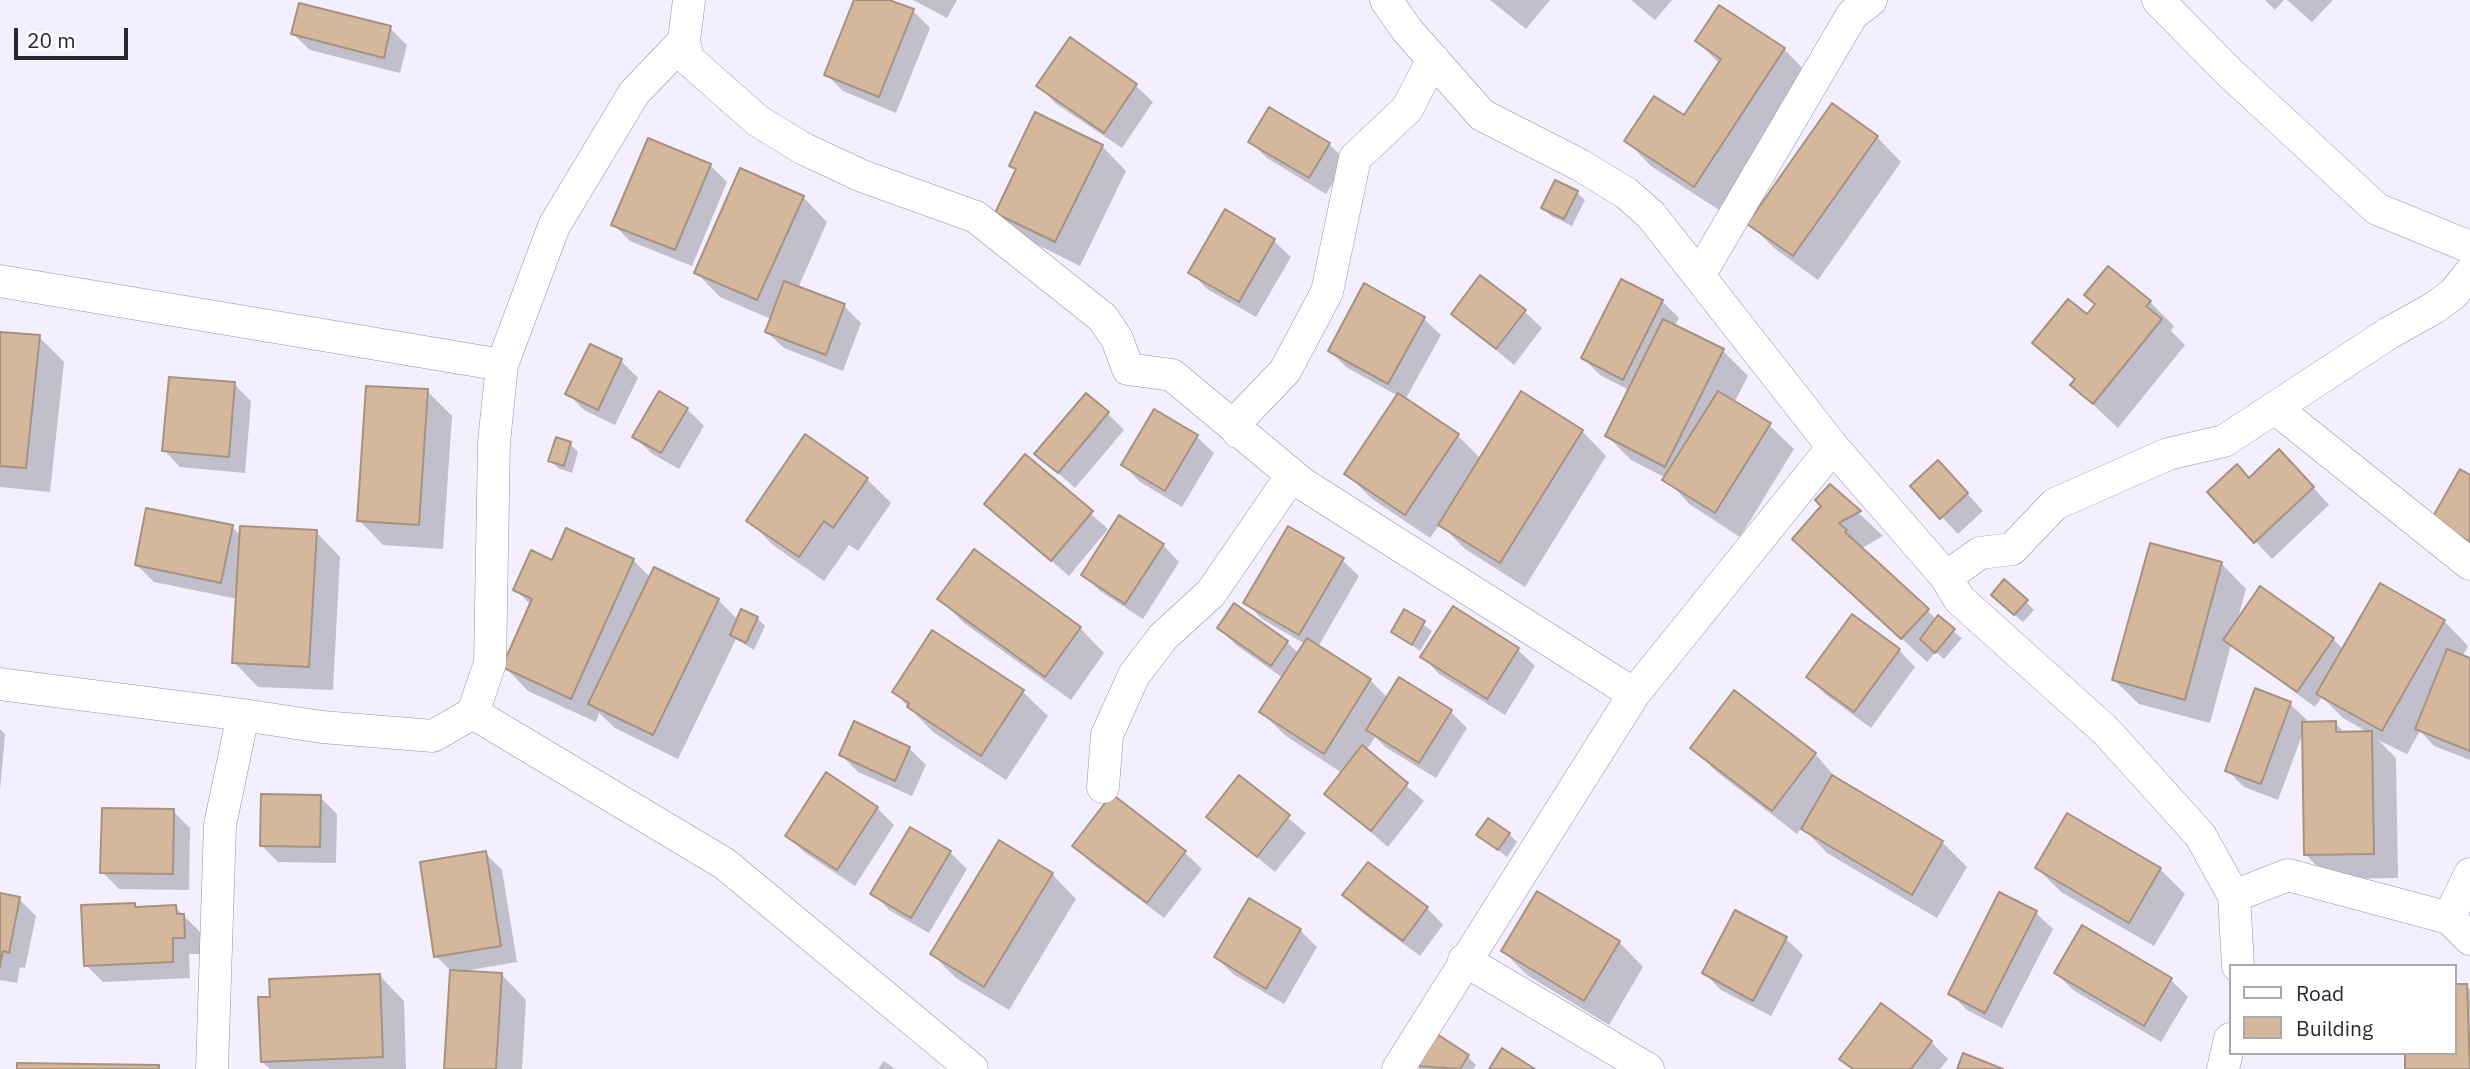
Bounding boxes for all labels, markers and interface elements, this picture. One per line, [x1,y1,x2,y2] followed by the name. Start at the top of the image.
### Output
[18,14,131,58] scale bar
[27,26,76,54] text: 20 m
[2228,964,2456,1055] legend
[2296,979,2344,1007] text: Road
[2296,1014,2373,1042] text: Building

